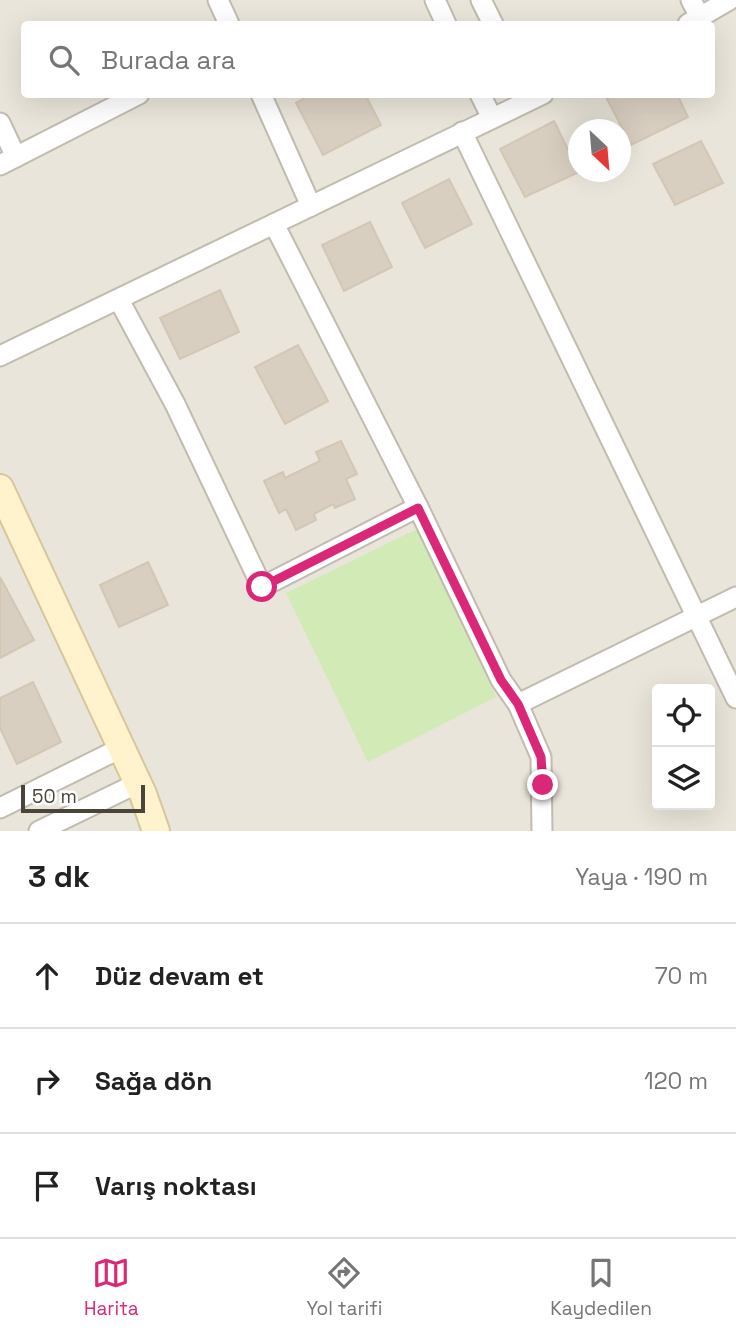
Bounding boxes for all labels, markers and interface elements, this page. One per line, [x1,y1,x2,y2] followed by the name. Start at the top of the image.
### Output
[21,21,715,98] search box
[45,41,83,79] icon: search
[101,43,236,77] text: Burada ara
[568,119,631,182] north arrow
[246,571,277,602] route start
[652,684,715,810] map controls
[652,684,715,747] button: locate
[652,747,715,810] button: layers
[527,769,558,800] route end
[21,782,145,814] scale bar
[32,784,77,809] text: 50 m
[28,857,90,896] text: 3 dk
[575,862,708,892] text: Yaya · 190 m
[28,957,66,995] icon: ahead
[95,959,264,993] text: Düz devam et
[655,961,708,991] text: 70 m
[28,1062,66,1100] icon: right
[95,1064,212,1098] text: Sağa dön
[644,1066,708,1096] text: 120 m
[28,1167,66,1205] icon: arrive
[95,1169,257,1203] text: Varış noktası
[84,1254,139,1321] tab: Harita
[307,1254,382,1321] tab: Yol tarifi
[550,1254,652,1321] tab: Kaydedilen

